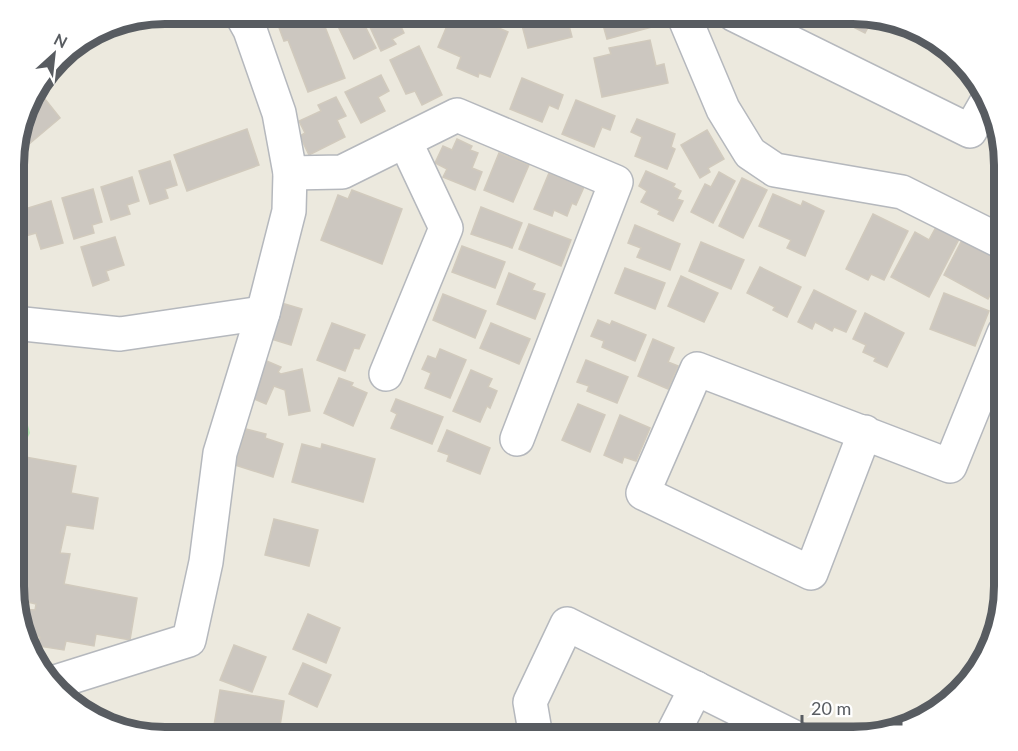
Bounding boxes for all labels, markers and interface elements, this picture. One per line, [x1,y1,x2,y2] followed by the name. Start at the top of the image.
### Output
[24,24,84,84] north arrow
[51,29,71,51] text: N
[802,688,901,726] scale bar
[811,697,851,719] text: 20 m

